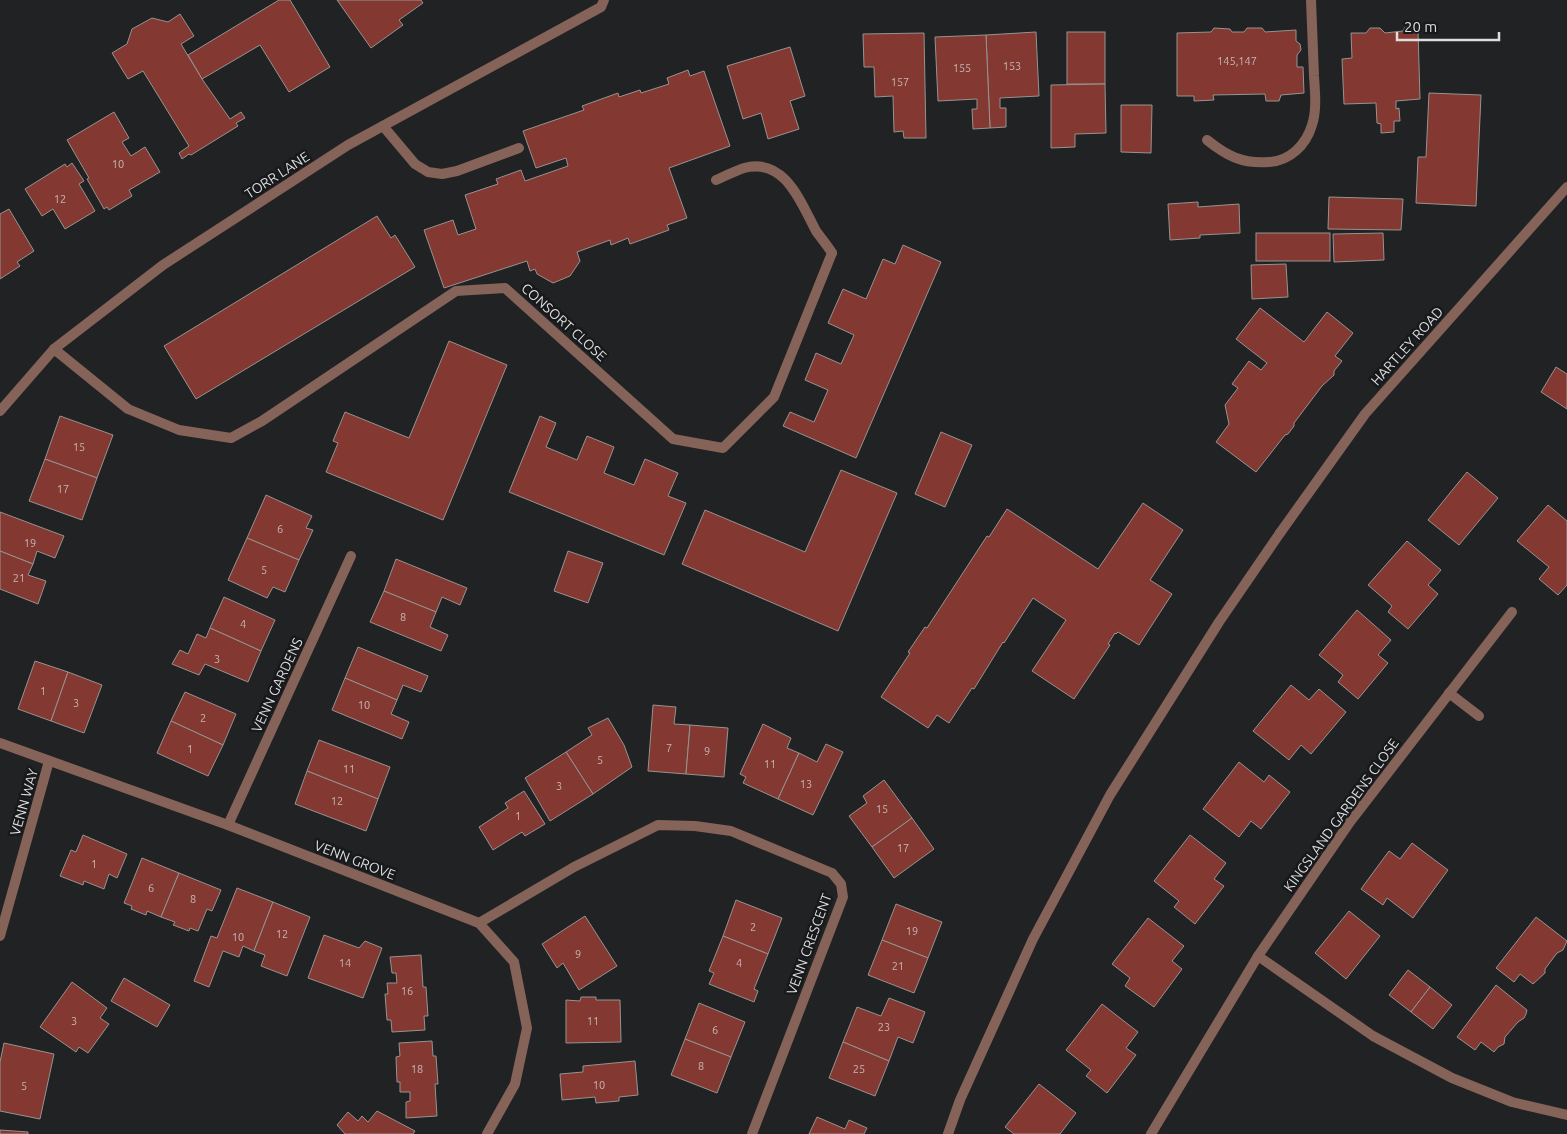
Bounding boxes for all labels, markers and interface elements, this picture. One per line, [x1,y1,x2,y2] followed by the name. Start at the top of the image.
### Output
[1397,10,1500,42] scale bar
[1404,18,1437,35] text: 20 m
[1217,55,1257,67] house number: 145,147
[1003,60,1021,72] house number: 153
[953,62,971,74] house number: 155
[891,76,909,88] house number: 157
[242,148,312,202] street label: TORR LANE
[112,158,124,170] house number: 10
[54,193,66,205] house number: 12
[518,280,610,364] street label: CONSORT CLOSE
[1368,303,1447,389] street label: HARTLEY ROAD
[73,441,85,453] house number: 15
[57,483,69,495] house number: 17
[277,523,283,535] house number: 6
[24,537,36,549] house number: 19
[261,564,267,576] house number: 5
[13,572,25,584] house number: 21
[400,611,406,623] house number: 8
[240,618,246,630] house number: 4
[248,635,306,735] street label: VENN GARDENS
[214,653,220,665] house number: 3
[40,685,46,697] house number: 1
[73,697,79,709] house number: 3
[358,699,370,711] house number: 10
[200,712,206,724] house number: 2
[1280,735,1402,895] street label: KINGSLAND GARDENS CLOSE
[666,742,672,754] house number: 7
[187,743,193,755] house number: 1
[704,745,710,757] house number: 9
[597,754,603,766] house number: 5
[764,758,776,770] house number: 11
[343,763,355,775] house number: 11
[7,767,41,837] street label: VENN WAY
[800,778,812,790] house number: 13
[556,780,562,792] house number: 3
[331,795,343,807] house number: 12
[876,803,888,815] house number: 15
[515,810,521,822] house number: 1
[312,837,398,883] street label: VENN GROVE
[897,842,909,854] house number: 17
[91,858,97,870] house number: 1
[148,882,154,894] house number: 6
[783,891,835,997] street label: VENN CRESCENT
[190,893,196,905] house number: 8
[750,921,756,933] house number: 2
[906,925,918,937] house number: 19
[276,928,288,940] house number: 12
[232,931,244,943] house number: 10
[575,948,581,960] house number: 9
[339,957,351,969] house number: 14
[736,957,742,969] house number: 4
[892,960,904,972] house number: 21
[401,985,413,997] house number: 16
[71,1015,77,1027] house number: 3
[587,1015,599,1027] house number: 11
[878,1021,890,1033] house number: 23
[712,1024,718,1036] house number: 6
[698,1060,704,1072] house number: 8
[411,1063,423,1075] house number: 18
[853,1063,865,1075] house number: 25
[593,1079,605,1091] house number: 10
[21,1080,27,1092] house number: 5

